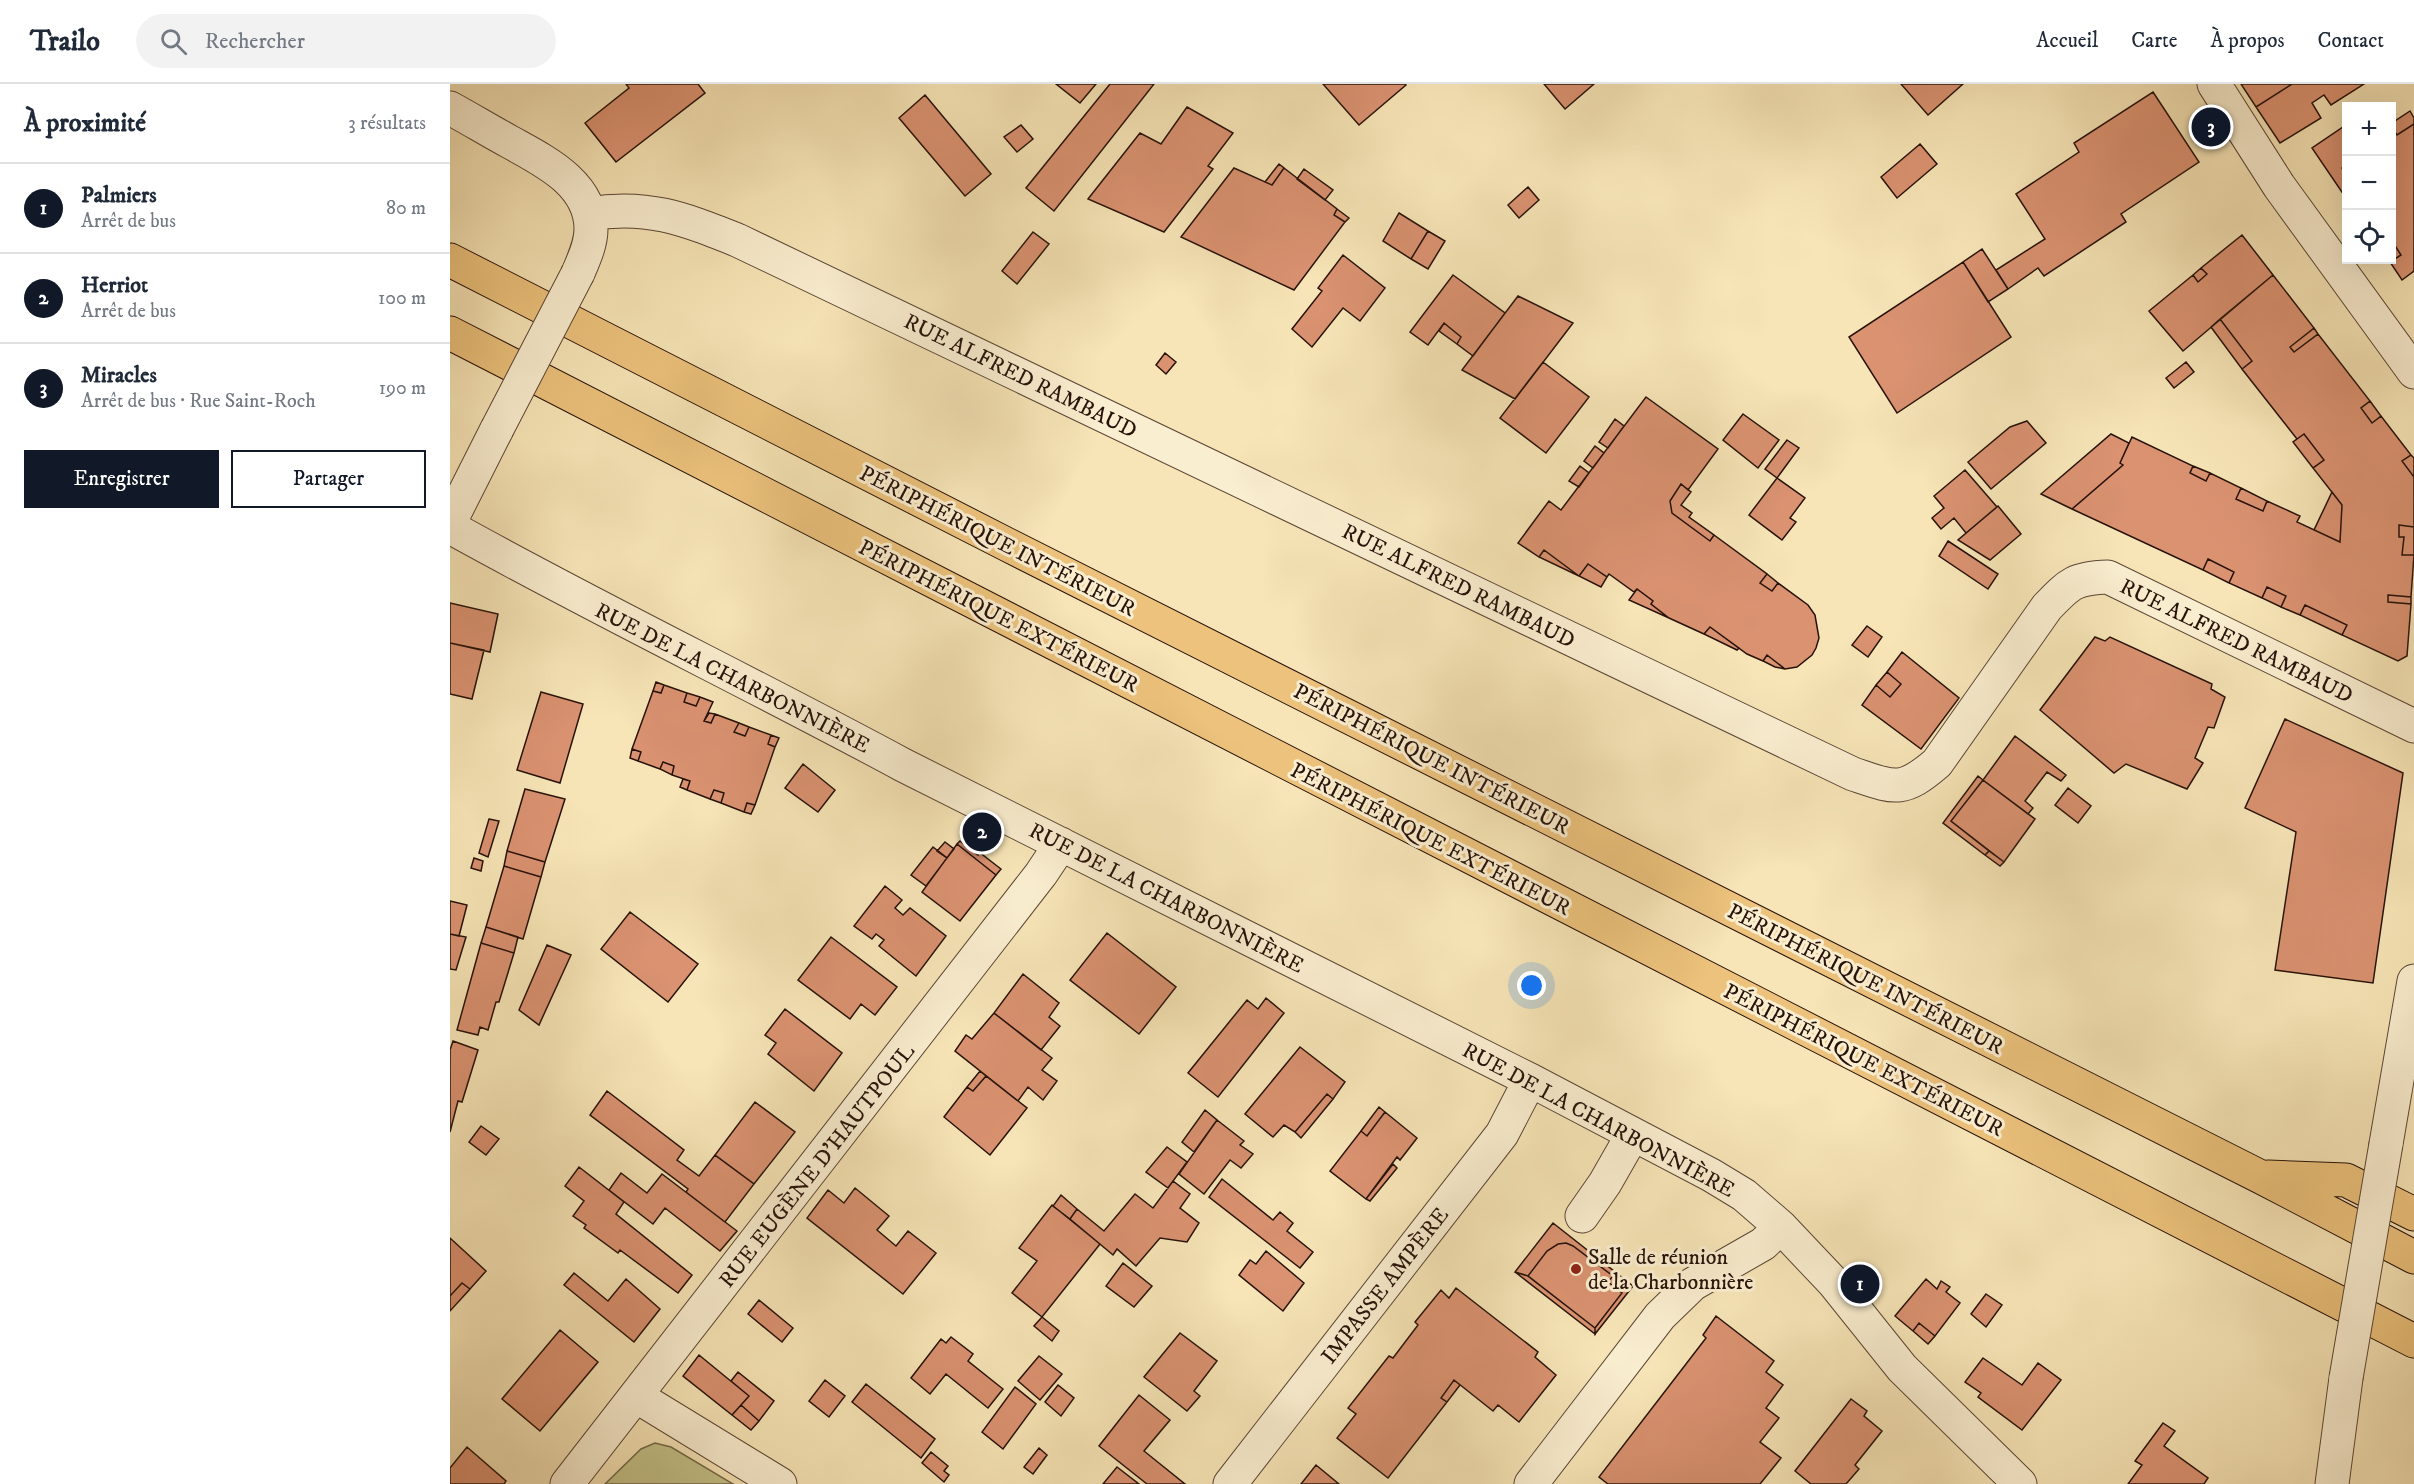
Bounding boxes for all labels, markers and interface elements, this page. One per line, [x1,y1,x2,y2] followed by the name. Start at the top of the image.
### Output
[136,14,556,68] search box
[30,24,100,59] text: Trailo
[157,25,190,58] icon: search
[205,28,305,55] text: Rechercher
[2036,28,2098,54] text: Accueil
[2131,28,2177,54] text: Carte
[2210,28,2285,54] text: À propos
[2318,28,2384,54] text: Contact
[2342,102,2396,264] map controls
[2342,102,2396,156] button: +
[2192,104,2230,150] pin: 3
[24,107,146,140] text: À proximité
[348,111,426,136] text: 3 résultats
[2342,156,2396,210] button: −
[81,182,157,209] text: Palmiers
[40,196,47,221] text: 1
[386,196,426,221] text: 80 m
[81,209,176,234] text: Arrêt de bus
[2342,210,2396,264] button: locate
[81,272,148,299] text: Herriot
[39,286,48,311] text: 2
[378,286,426,311] text: 100 m
[81,299,176,324] text: Arrêt de bus
[899,308,1141,445] street label: RUE ALFRED RAMBAUD
[81,362,157,389] text: Miracles
[40,376,47,401] text: 3
[379,376,426,401] text: 190 m
[81,389,316,414] text: Arrêt de bus · Rue Saint-Roch
[24,450,219,508] button: Enregistrer
[231,450,426,508] button: Partager
[855,460,1140,623] street label: PÉRIPHÉRIQUE INTÉRIEUR
[1337,518,1579,655] street label: RUE ALFRED RAMBAUD
[854,534,1143,699] street label: PÉRIPHÉRIQUE EXTÉRIEUR
[2115,573,2357,710] street label: RUE ALFRED RAMBAUD
[590,597,874,760] street label: RUE DE LA CHARBONNIÈRE
[1289,678,1574,841] street label: PÉRIPHÉRIQUE INTÉRIEUR
[1286,757,1575,922] street label: PÉRIPHÉRIQUE EXTÉRIEUR
[962,810,1002,855] pin: 2
[1024,817,1308,980] street label: RUE DE LA CHARBONNIÈRE
[1723,898,2008,1061] street label: PÉRIPHÉRIQUE INTÉRIEUR
[1517,971,1546,1000] your location
[1719,978,2008,1143] street label: PÉRIPHÉRIQUE EXTÉRIEUR
[1457,1037,1739,1204] street label: RUE DE LA CHARBONNIÈRE
[714,1038,921,1293] street label: RUE EUGÈNE D'HAUTPOUL
[1316,1202,1455,1370] street label: IMPASSE AMPÈRE
[1588,1244,1753,1296] place label: Salle de réunion de la Charbonnière
[1569,1262,1583,1276] marker: Salle de réunion de la Charbonnière
[1840,1262,1880,1306] pin: 1

